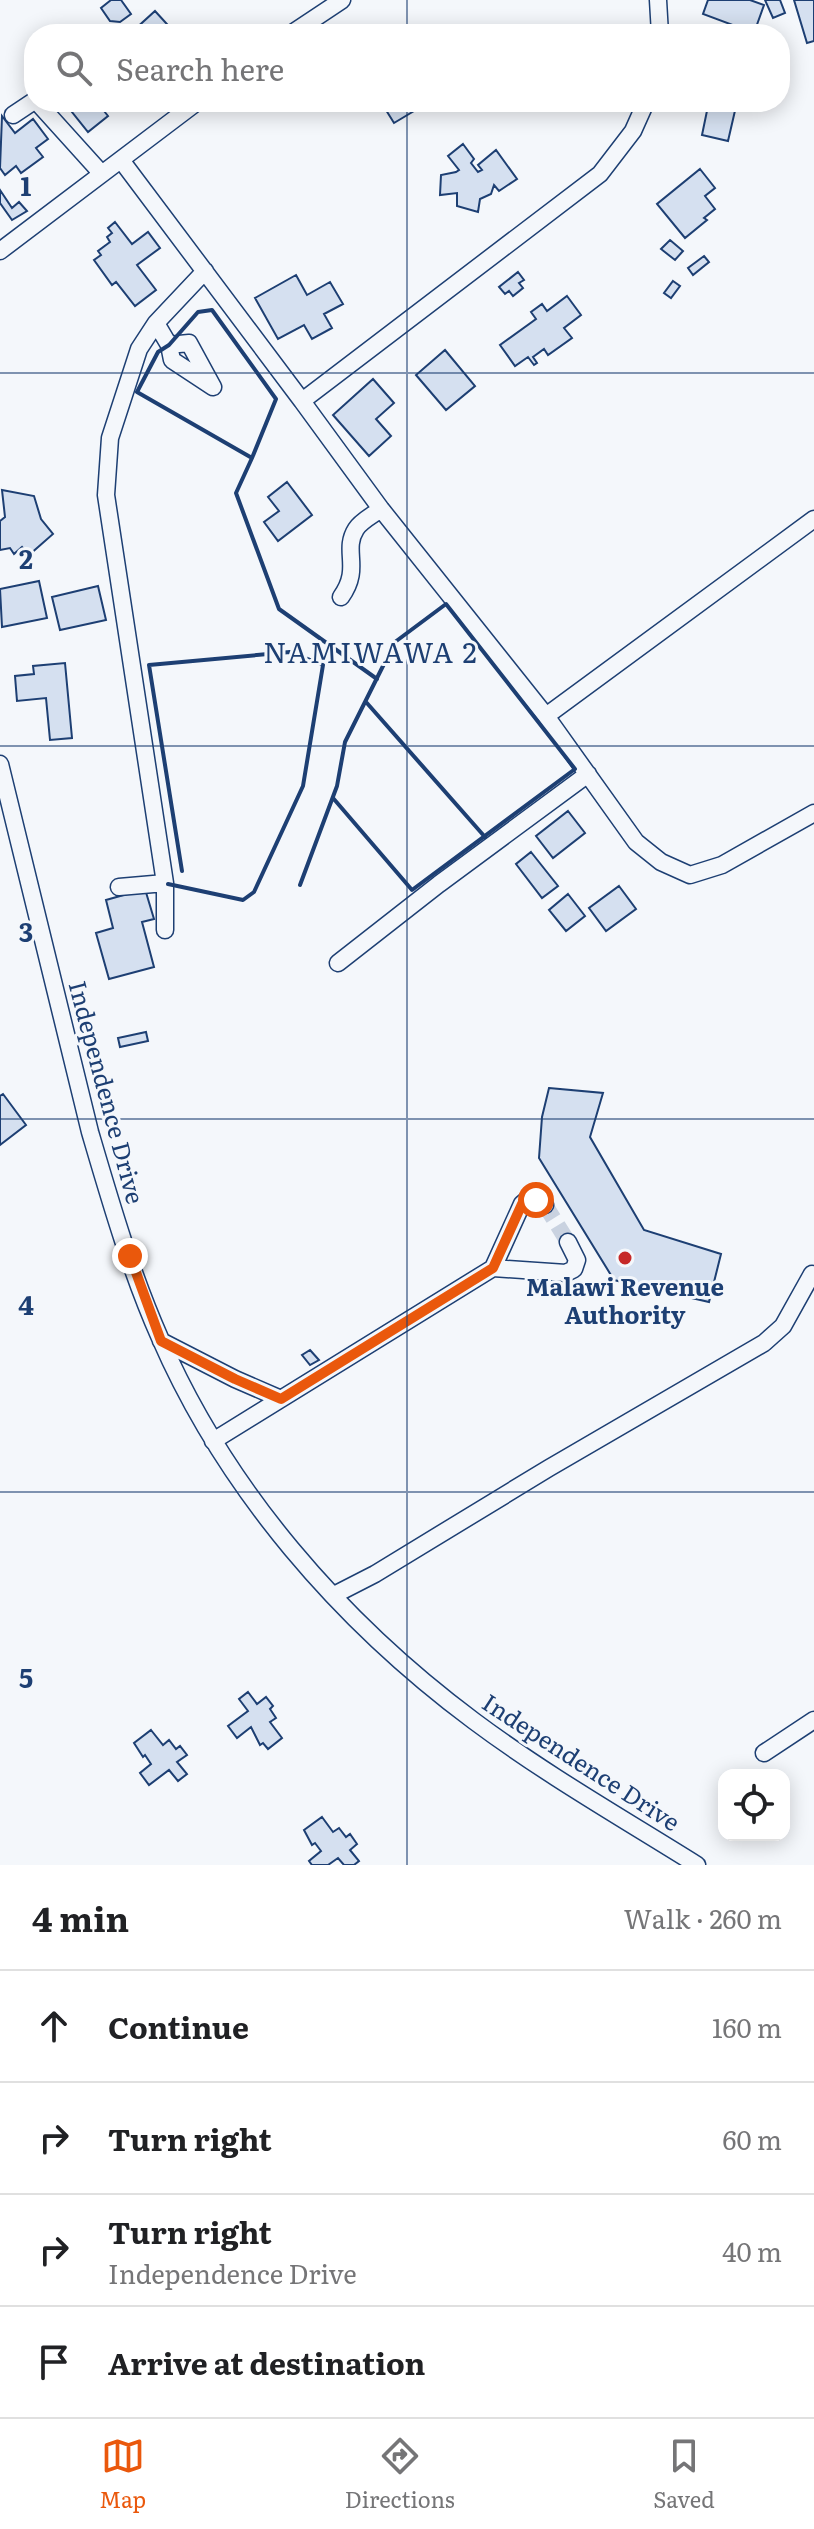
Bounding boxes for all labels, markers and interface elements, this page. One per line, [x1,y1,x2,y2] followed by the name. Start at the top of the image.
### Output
[24,24,790,112] search box
[52,46,96,90] icon: search
[116,46,284,90] text: Search here
[21,165,32,204] text: 1
[19,538,33,577] text: 2
[263,630,479,672] district label: NAMIWAWA 2
[19,911,33,950] text: 3
[61,977,155,1207] street label: Independence Drive
[518,1182,554,1218] route start
[112,1238,148,1274] route end
[616,1249,634,1267] marker: Malawi Revenue Authority
[526,1268,724,1331] place label: Malawi Revenue Authority
[18,1284,34,1323] text: 4
[19,1657,33,1696] text: 5
[476,1684,688,1838] street label: Independence Drive
[718,1769,790,1841] map controls
[718,1769,790,1841] button: locate
[32,1892,129,1942] text: 4 min
[624,1898,782,1937] text: Walk · 260 m
[32,2004,76,2048] icon: ahead
[108,2004,249,2048] text: Continue
[712,2007,782,2046] text: 160 m
[32,2116,76,2160] icon: right
[108,2116,272,2160] text: Turn right
[723,2119,782,2158] text: 60 m
[108,2209,272,2253] text: Turn right
[32,2228,76,2272] icon: right
[722,2231,782,2270] text: 40 m
[108,2253,357,2292] text: Independence Drive
[32,2340,76,2384] icon: arrive
[108,2340,425,2384] text: Arrive at destination
[99,2434,146,2515] tab: Map
[345,2434,455,2515] tab: Directions
[653,2434,715,2515] tab: Saved

